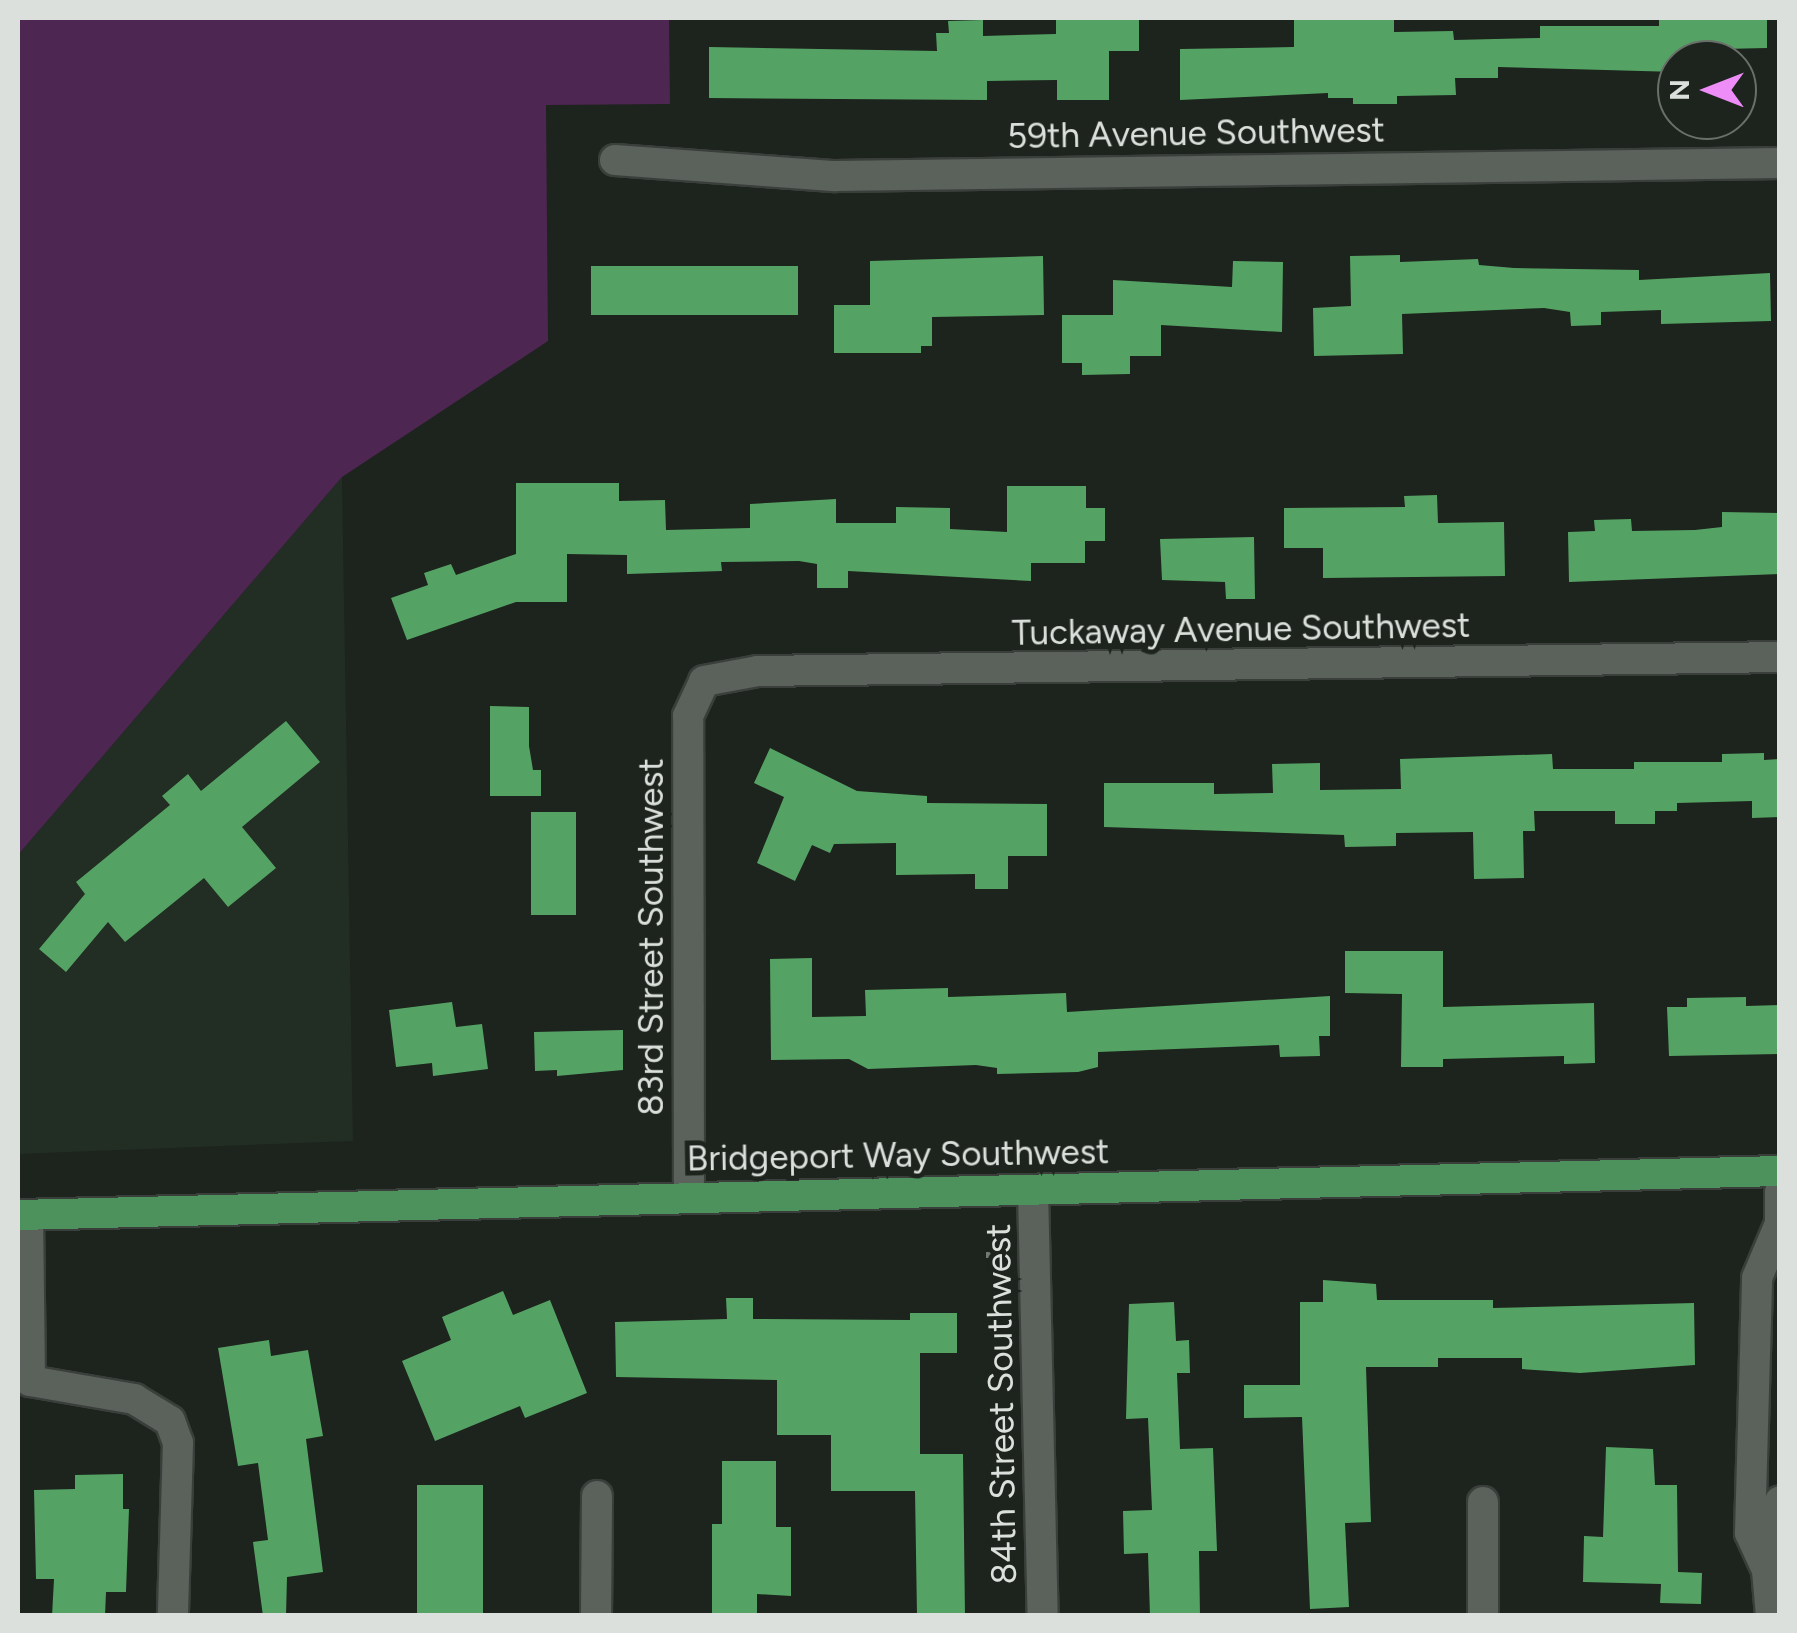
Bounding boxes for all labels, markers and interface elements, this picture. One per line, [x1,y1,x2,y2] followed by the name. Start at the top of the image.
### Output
[1657,40,1757,140] north arrow
[1662,79,1696,101] text: N
[1007,109,1385,157] street label: 59th Avenue Southwest
[1011,604,1471,654] street label: Tuckaway Avenue Southwest
[630,758,672,1116] street label: 83rd Street Southwest
[686,1130,1110,1180] street label: Bridgeport Way Southwest
[977,1223,1025,1585] street label: 84th Street Southwest

